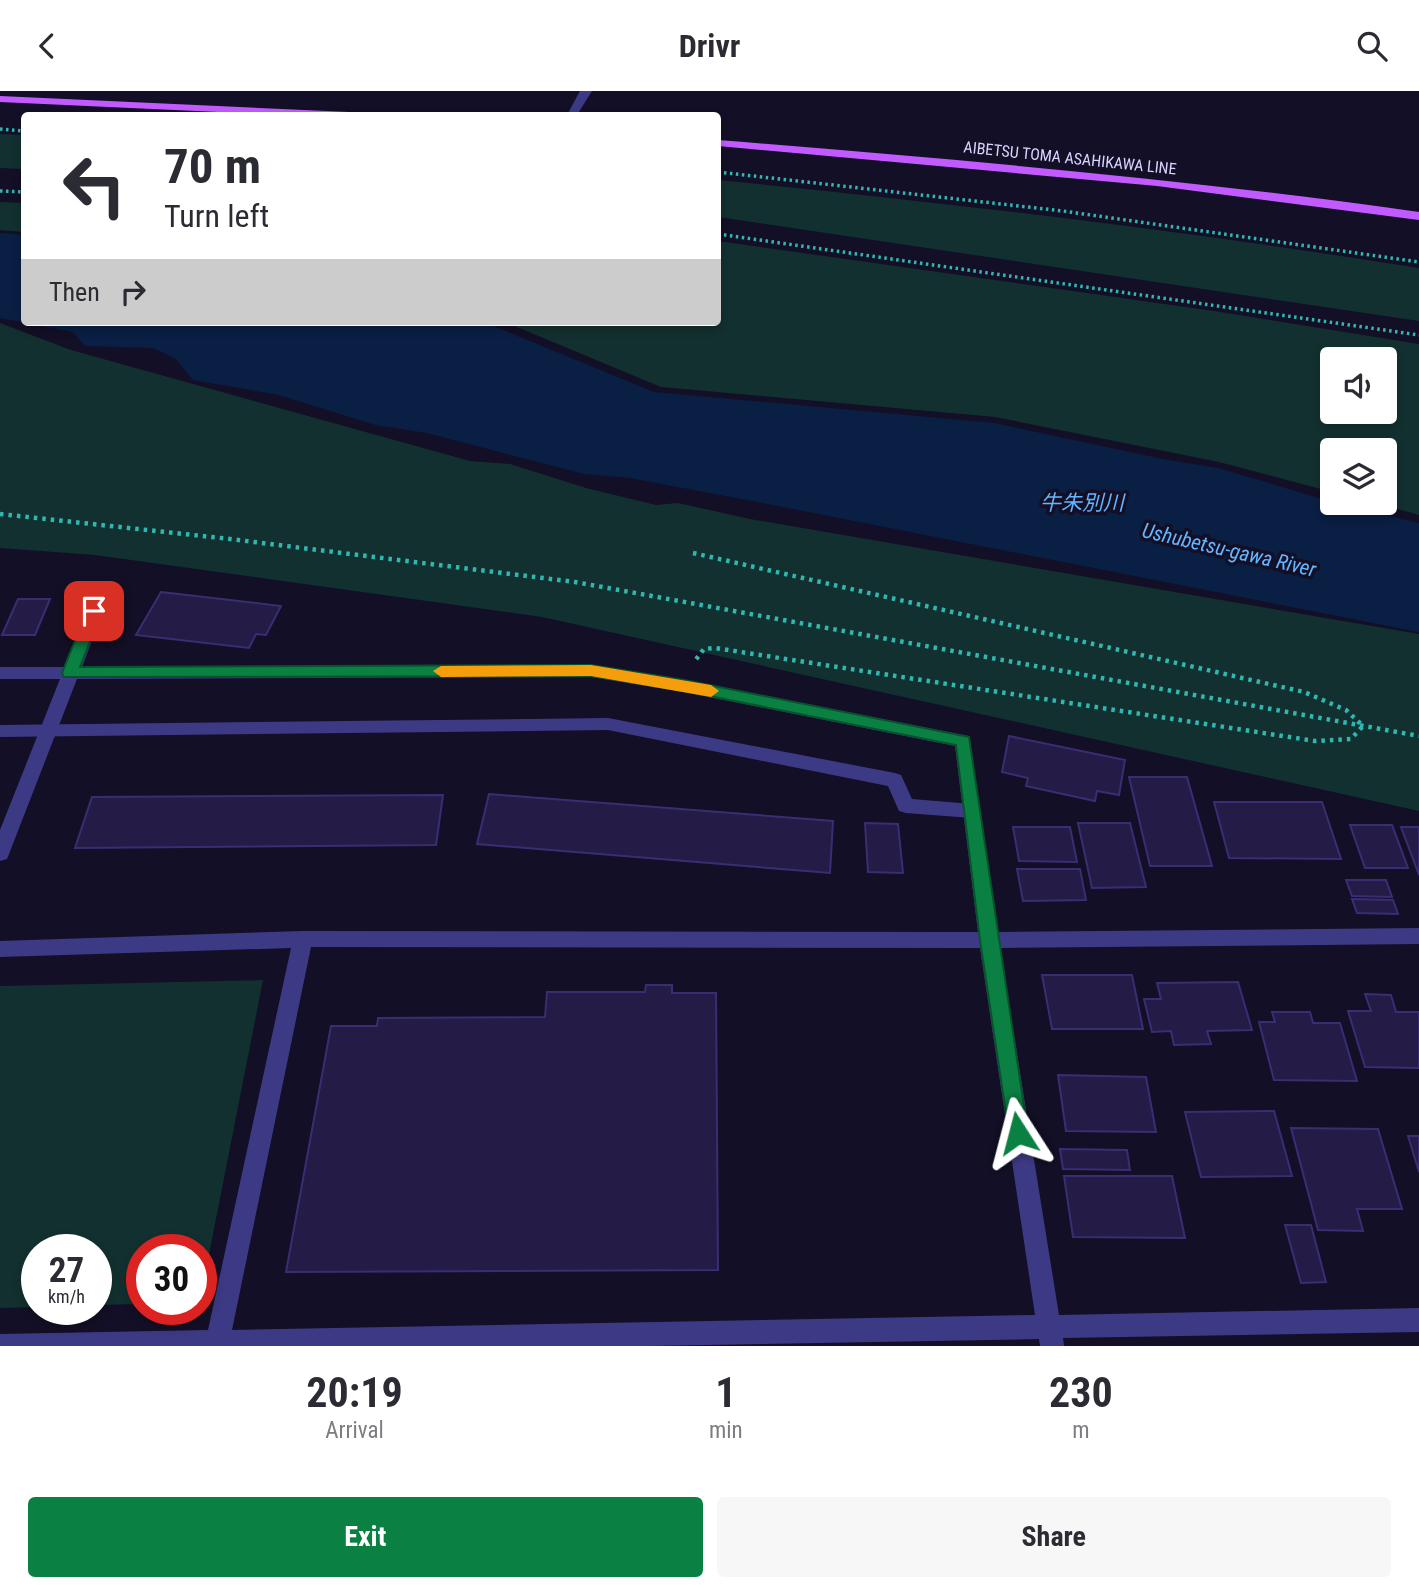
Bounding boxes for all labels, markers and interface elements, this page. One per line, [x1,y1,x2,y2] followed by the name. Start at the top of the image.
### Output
[28,27,66,65] icon: back
[679,27,740,65] text: Drivr
[1353,27,1391,65] icon: search
[963,137,1177,179] street label: AIBETSU TOMA ASAHIKAWA LINE
[164,138,261,195] text: 70 m
[49,140,140,231] icon: left
[164,197,269,235] text: Turn left
[114,273,152,311] icon: right
[49,277,100,307] text: Then
[1320,347,1397,515] map controls
[1320,347,1397,424] button: sound
[1320,438,1397,515] button: layers
[1040,491,1126,515] water label: 牛朱別川
[1140,518,1319,582] water label: Ushubetsu-gawa River
[64,581,124,641] pin
[75,592,113,630] icon: arrive
[981,1096,1055,1170] position arrow
[126,1234,217,1325] speed limit sign: 30
[49,1250,84,1291] text: 27
[48,1286,85,1307] text: km/h
[306,1368,403,1417] text: 20:19
[715,1368,736,1417] text: 1
[1049,1368,1113,1417] text: 230
[325,1417,384,1444] text: Arrival
[709,1417,743,1444] text: min
[1072,1417,1089,1444] text: m
[28,1497,703,1577] button: Exit
[717,1497,1391,1577] button: Share

